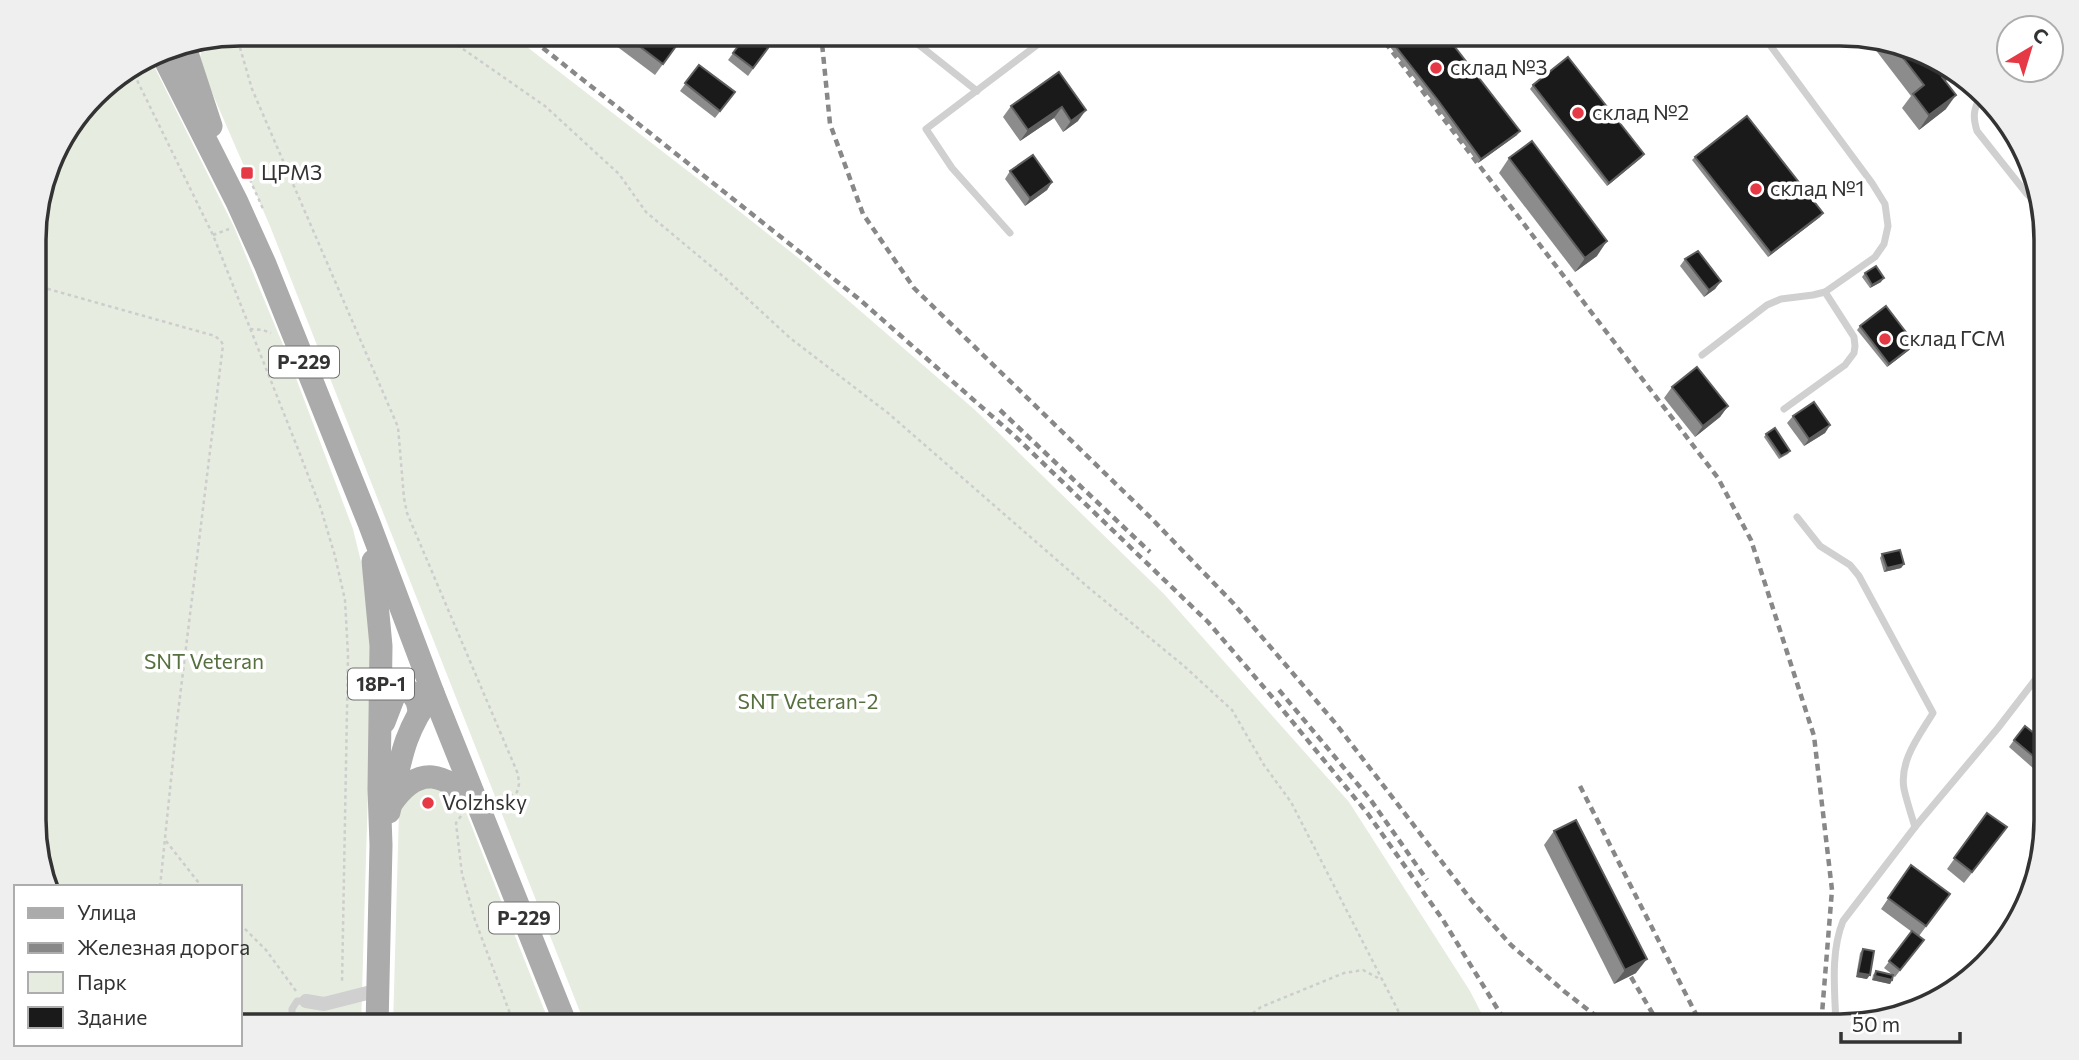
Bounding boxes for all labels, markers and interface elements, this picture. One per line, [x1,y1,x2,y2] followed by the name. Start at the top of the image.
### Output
[1995,14,2065,84] north arrow
[2029,22,2053,48] text: С
[1450,54,1548,79] place label: склад №3
[1428,60,1444,76] marker: склад №3
[1592,99,1689,124] place label: склад №2
[1570,105,1586,121] marker: склад №2
[261,159,322,184] place label: ЦРМЗ
[239,165,255,181] marker: ЦРМЗ
[1770,175,1865,200] place label: склад №1
[1748,181,1764,197] marker: склад №1
[1899,325,2006,350] place label: склад ГСМ
[1877,331,1893,347] marker: склад ГСМ
[269,346,339,378] road number: Р-229
[144,648,264,673] park label: SNT Veteran
[348,668,414,699] road number: 18Р-1
[738,688,878,713] park label: SNT Veteran-2
[442,789,527,814] place label: Volzhsky
[420,795,436,811] marker: Volzhsky
[14,885,242,1046] legend
[77,899,136,924] text: Улица
[489,902,559,934] road number: Р-229
[77,934,250,959] text: Железная дорога
[77,969,127,994] text: Парк
[1841,1000,1960,1044] scale bar
[77,1004,147,1029] text: Здание
[1852,1011,1900,1036] text: 50 m

